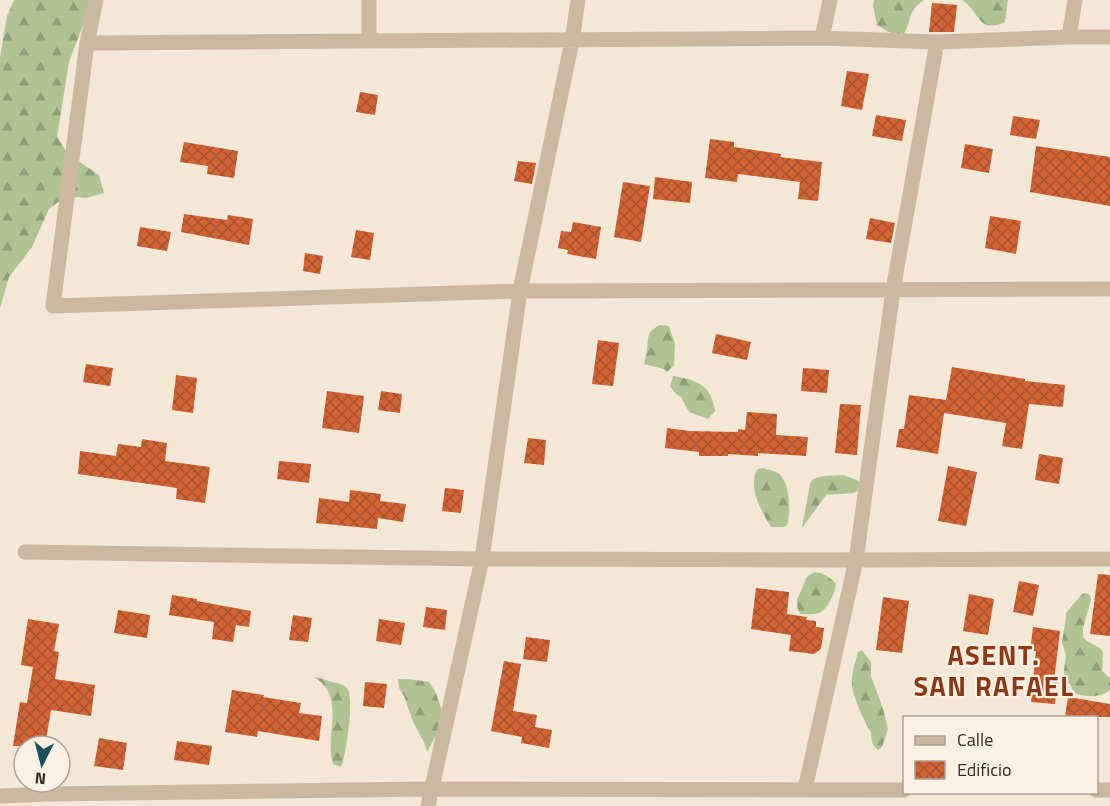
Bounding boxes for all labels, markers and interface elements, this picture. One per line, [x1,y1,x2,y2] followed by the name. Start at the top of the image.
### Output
[914,634,1074,706] district label: ASENT. SAN RAFAEL
[903,716,1098,794] legend
[957,726,993,753] text: Calle
[12,734,72,794] north arrow
[957,756,1011,783] text: Edificio
[34,766,47,791] text: N

